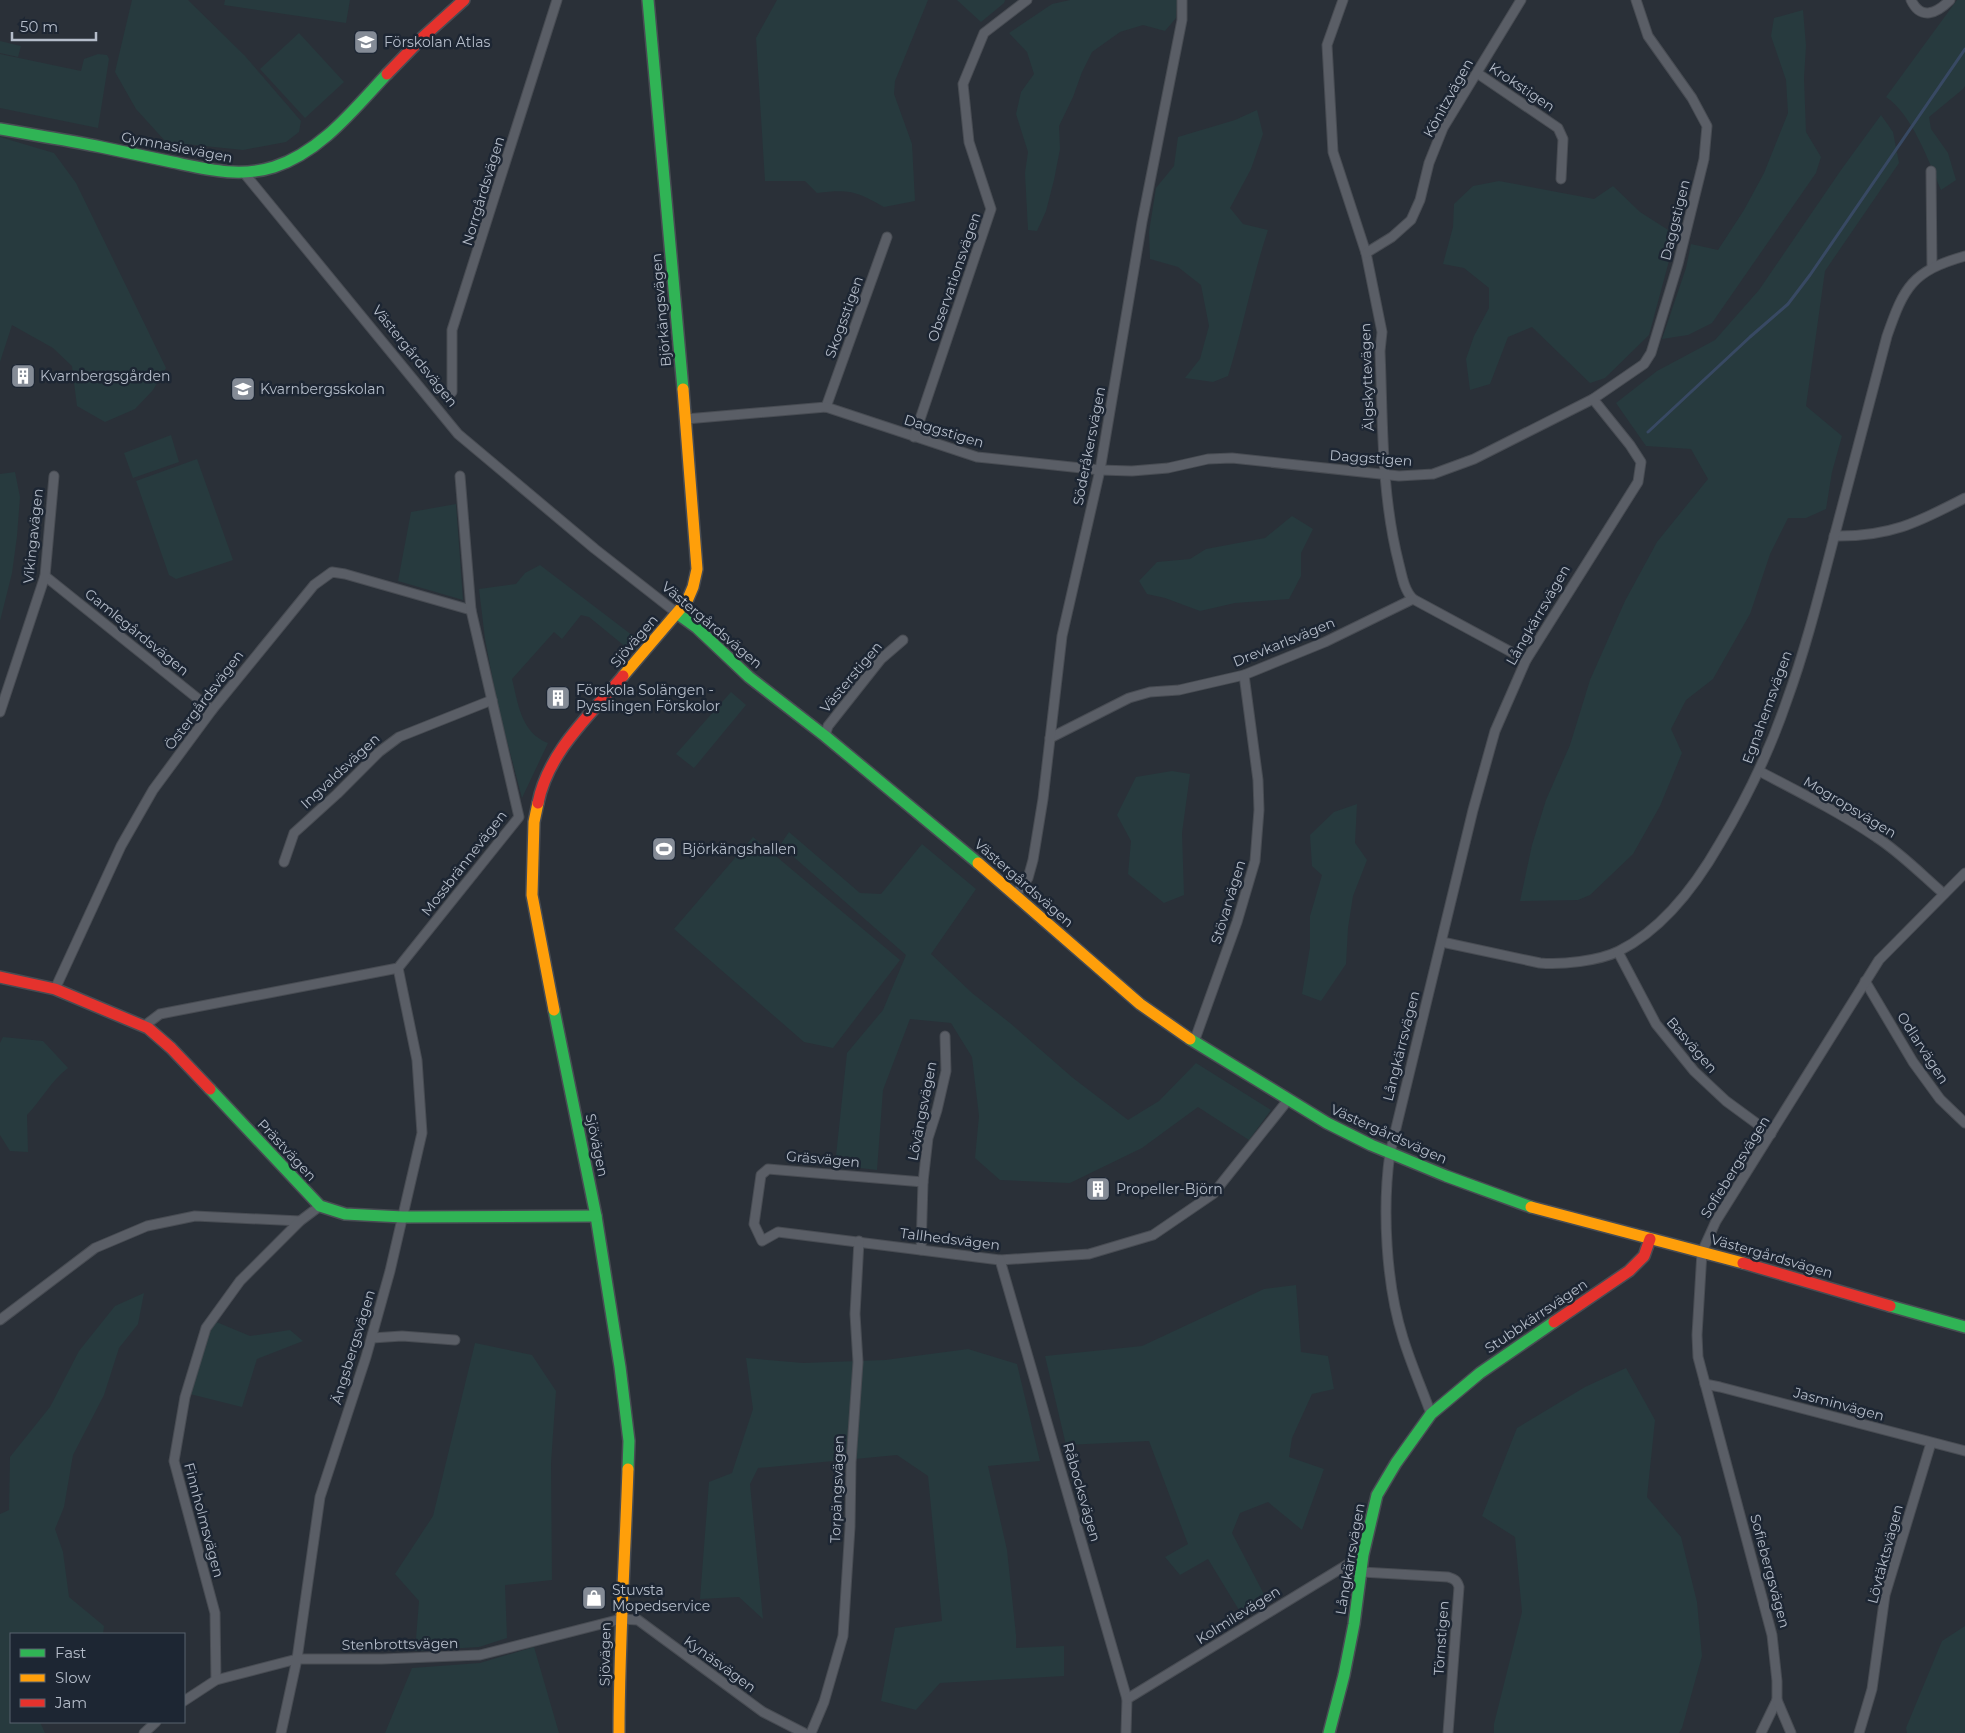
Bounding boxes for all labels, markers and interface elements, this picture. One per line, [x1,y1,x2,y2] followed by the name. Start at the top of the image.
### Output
[12,10,96,42] scale bar
[20,17,58,36] text: 50 m
[353,29,379,55] school or university icon: Förskolan Atlas
[384,33,490,51] place label: Förskolan Atlas
[1419,55,1477,141] street label: Könitzvägen
[1485,58,1559,116] street label: Krokstigen
[120,127,234,167] street label: Gymnasievägen
[458,134,508,248] street label: Norrgårdsvägen
[1656,178,1694,262] street label: Daggstigen
[923,210,985,344] street label: Observationsvägen
[647,252,675,368] street label: Björkängsvägen
[821,274,867,360] street label: Skogsstigen
[368,301,462,411] street label: Västergårdsvägen
[1356,323,1378,431] street label: Älgskyttevägen
[10,363,36,389] building icon: Kvarnbergsgården
[40,367,171,385] place label: Kvarnbergsgården
[230,376,256,402] school or university icon: Kvarnbergsskolan
[260,380,385,398] place label: Kvarnbergsskolan
[1069,385,1109,507] street label: Söderåkersvägen
[902,410,986,452] street label: Daggstigen
[1329,446,1413,470] street label: Daggstigen
[19,487,47,585] street label: Vikingavägen
[1502,562,1574,668] street label: Långkärrsvägen
[658,578,766,672] street label: Västergårdsvägen
[81,585,193,679] street label: Gamlegårdsvägen
[606,611,662,671] street label: Sjövägen
[1230,613,1338,671] street label: Drevkarlsvägen
[816,638,886,716] street label: Västerstigen
[161,646,247,754] street label: Östergårdsvägen
[1738,648,1796,766] street label: Egnahemsvägen
[576,681,721,715] place label: Förskola Solängen - Pysslingen Förskolor
[545,685,571,711] building icon: Förskola Solängen - Pysslingen Förskolor
[297,730,383,812] street label: Ingvaldsvägen
[1800,772,1900,842] street label: Mogropsvägen
[417,807,511,919] street label: Mossbrännevägen
[971,835,1077,931] street label: Västergårdsvägen
[651,836,677,862] sports icon: Björkängshallen
[682,840,796,858] place label: Björkängshallen
[1207,858,1249,946] street label: Stövarvägen
[1379,989,1423,1103] street label: Långkärrsvägen
[1893,1009,1953,1087] street label: Odlarvägen
[1663,1013,1721,1077] street label: Basvägen
[904,1060,940,1162] street label: Lövängsvägen
[1328,1100,1450,1168] street label: Västergårdsvägen
[582,1112,612,1178] street label: Sjövägen
[1696,1113,1774,1221] street label: Sofiebergsvägen
[254,1115,320,1185] street label: Prästvägen
[785,1147,861,1171] street label: Gräsvägen
[1085,1176,1111,1202] building icon: Propeller-Björn
[1116,1180,1223,1198] place label: Propeller-Björn
[899,1224,1001,1254] street label: Tallhedsvägen
[1709,1230,1835,1282] street label: Västergårdsvägen
[1481,1275,1591,1357] street label: Stubbkärrsvägen
[327,1288,379,1406] street label: Ängsbergsvägen
[1791,1383,1886,1425] street label: Jasminvägen
[826,1435,848,1543] street label: Torpängsvägen
[1059,1440,1105,1544] street label: Råbocksvägen
[180,1461,228,1579] street label: Finnholmsvägen
[1331,1502,1369,1616] street label: Långkärrsvägen
[1863,1502,1907,1606] street label: Lövtäktsvägen
[1746,1512,1794,1630] street label: Sofiebergsvägen
[612,1581,710,1615] place label: Stuvsta Mopedservice
[1193,1582,1283,1648] street label: Kolmilevägen
[581,1585,607,1611] shop icon: Stuvsta Mopedservice
[1429,1600,1453,1676] street label: Törnstigen
[595,1622,615,1686] street label: Sjövägen
[680,1632,760,1696] street label: Kynäsvägen
[10,1633,185,1723] legend
[342,1634,458,1654] street label: Stenbrottsvägen
[55,1643,86,1662] text: Fast
[55,1668,91,1687] text: Slow
[54,1693,87,1712] text: Jam

